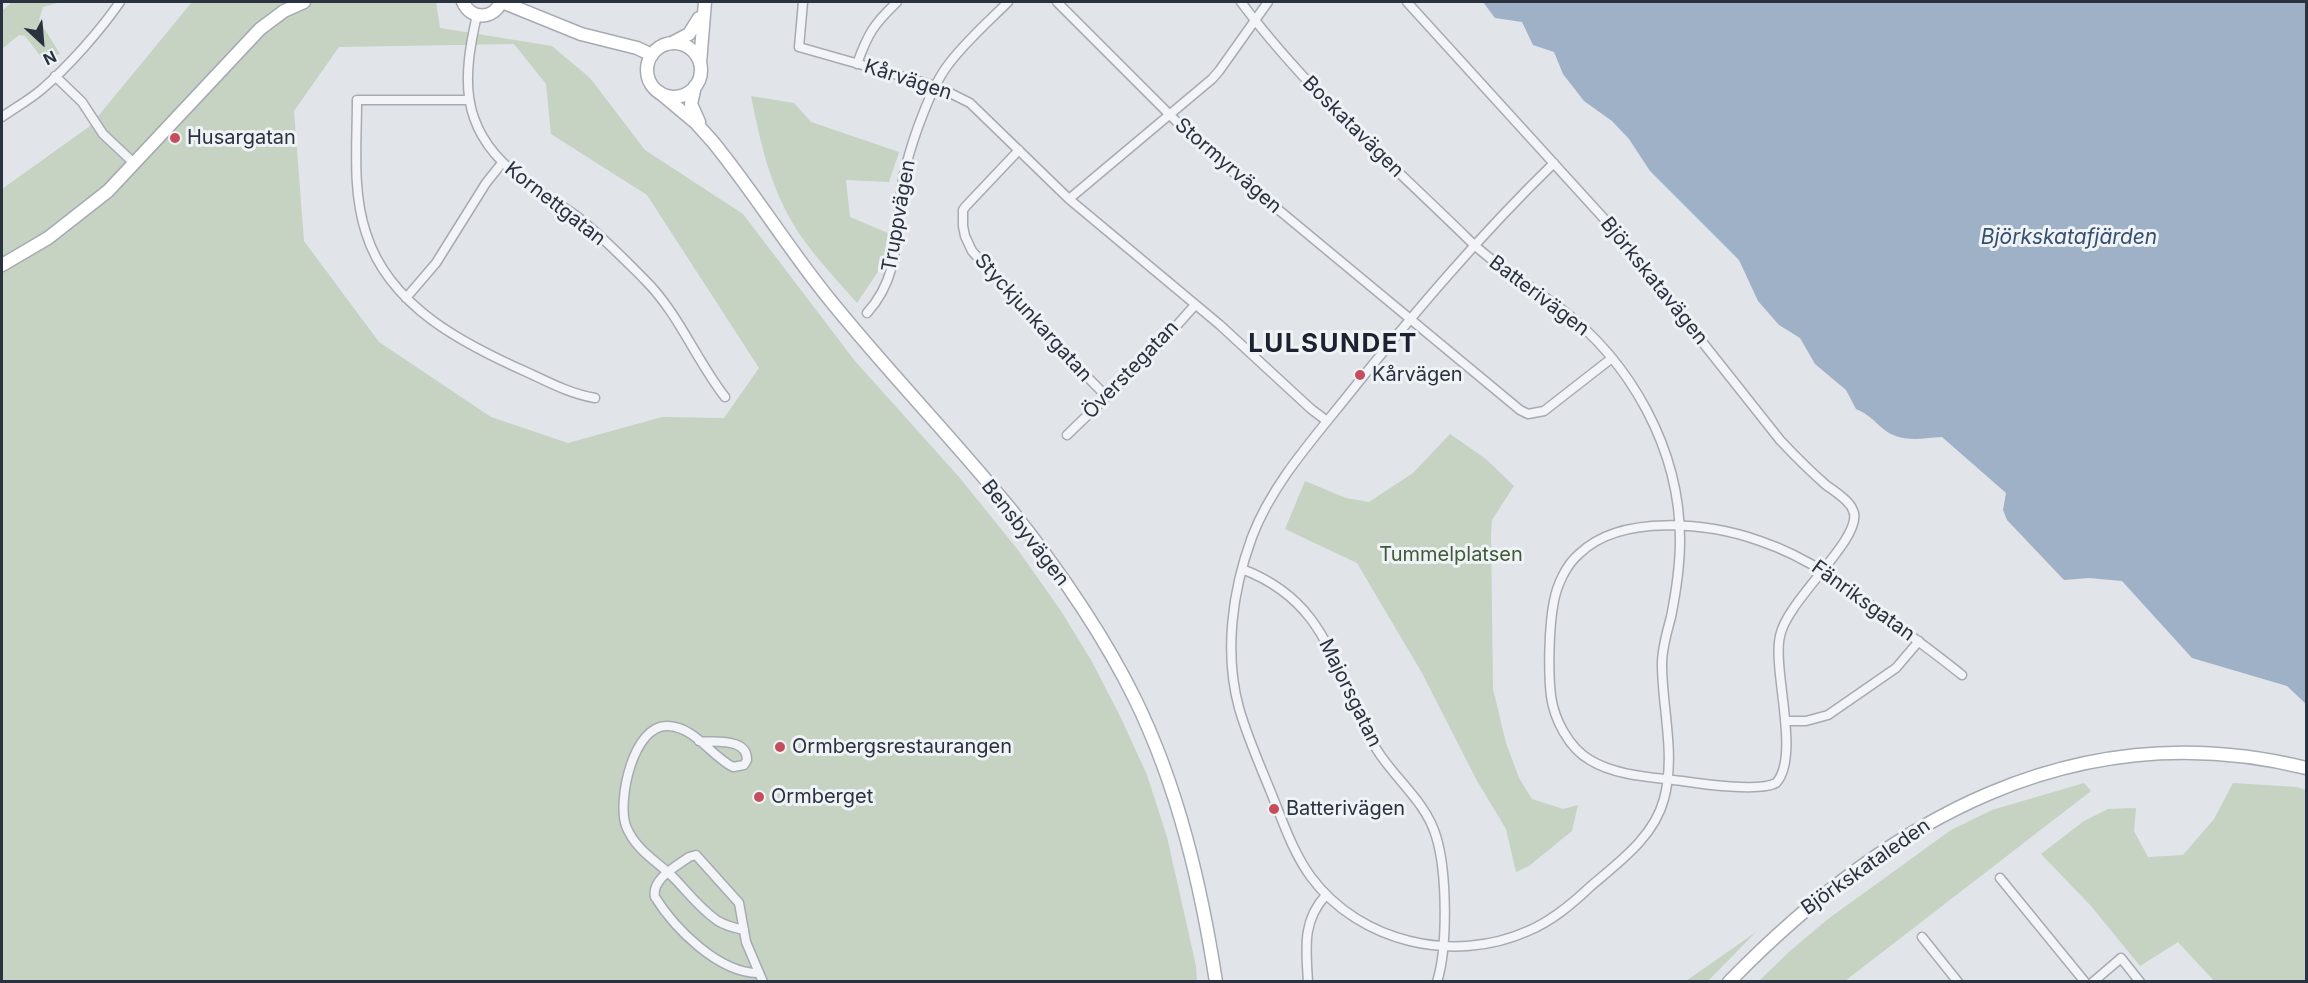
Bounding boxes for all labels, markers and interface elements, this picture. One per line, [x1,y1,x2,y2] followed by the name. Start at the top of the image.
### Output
[12,12,72,72] north arrow
[40,47,60,70] text: N
[861,55,955,105] street label: Kårvägen
[1297,71,1409,183] street label: Boskatavägen
[1170,113,1286,219] street label: Stormyrvägen
[187,126,296,150] place label: Husargatan
[168,131,182,145] marker: Husargatan
[500,157,610,251] street label: Kornettgatan
[877,158,921,274] street label: Truppvägen
[1595,212,1713,350] street label: Björkskatavägen
[1981,225,2157,251] water label: Björkskatafjärden
[969,249,1097,387] street label: Styckjunkargatan
[1484,251,1594,341] street label: Batterivägen
[1078,316,1184,424] street label: Överstegatan
[1248,328,1418,360] district label: LULSUNDET
[1372,363,1463,387] place label: Kårvägen
[1353,368,1367,382] marker: Kårvägen
[976,475,1074,591] street label: Bensbyvägen
[1379,543,1523,567] park label: Tummelplatsen
[1807,556,1919,646] street label: Fänriksgatan
[1313,635,1387,751] street label: Majorsgatan
[792,735,1012,759] place label: Ormbergsrestaurangen
[773,740,787,754] marker: Ormbergsrestaurangen
[771,785,873,809] place label: Ormberget
[752,790,766,804] marker: Ormberget
[1286,797,1405,821] place label: Batterivägen
[1267,802,1281,816] marker: Batterivägen
[1797,814,1935,920] street label: Björkskataleden

